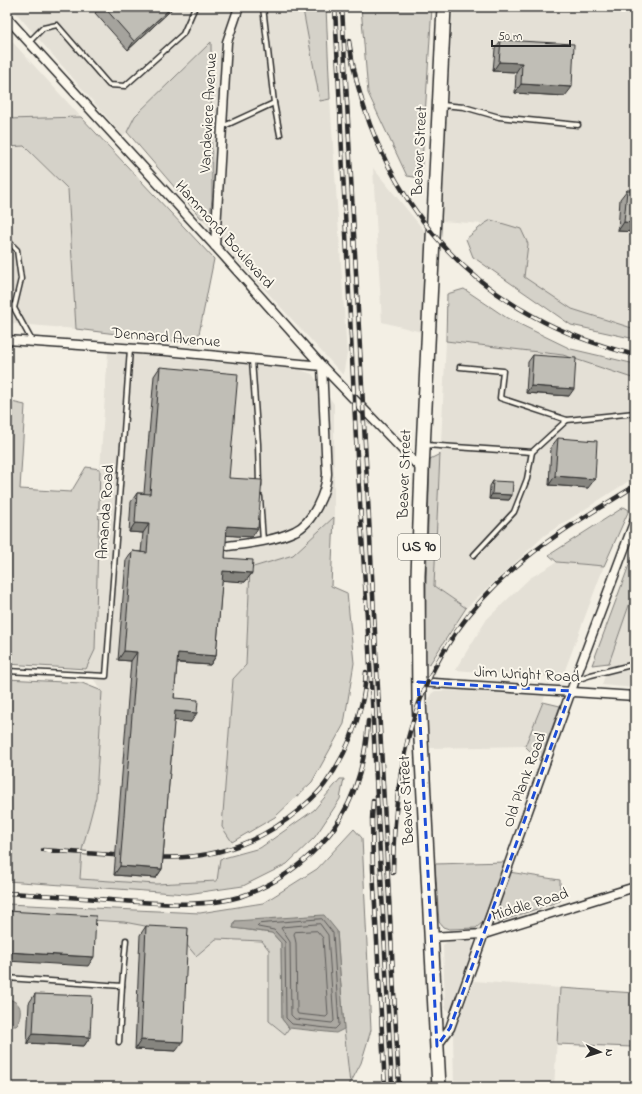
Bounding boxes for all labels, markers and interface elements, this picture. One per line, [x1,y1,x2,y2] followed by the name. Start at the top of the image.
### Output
[492,22,570,48] scale bar
[498,28,522,46] text: 50 m
[194,51,224,175] street label: Vandeviere Avenue
[406,105,434,197] street label: Beaver Street
[169,175,279,295] street label: Hammond Boulevard
[110,321,222,355] street label: Dennard Avenue
[391,428,419,520] street label: Beaver Street
[91,464,121,560] street label: Amanda Road
[398,534,440,560] road number: US 90
[474,660,580,690] street label: Jim Wright Road
[497,729,553,831] street label: Old Plank Road
[393,754,421,846] street label: Beaver Street
[489,882,571,928] street label: Middle Road
[580,1032,620,1072] north arrow
[601,1048,617,1057] text: N

